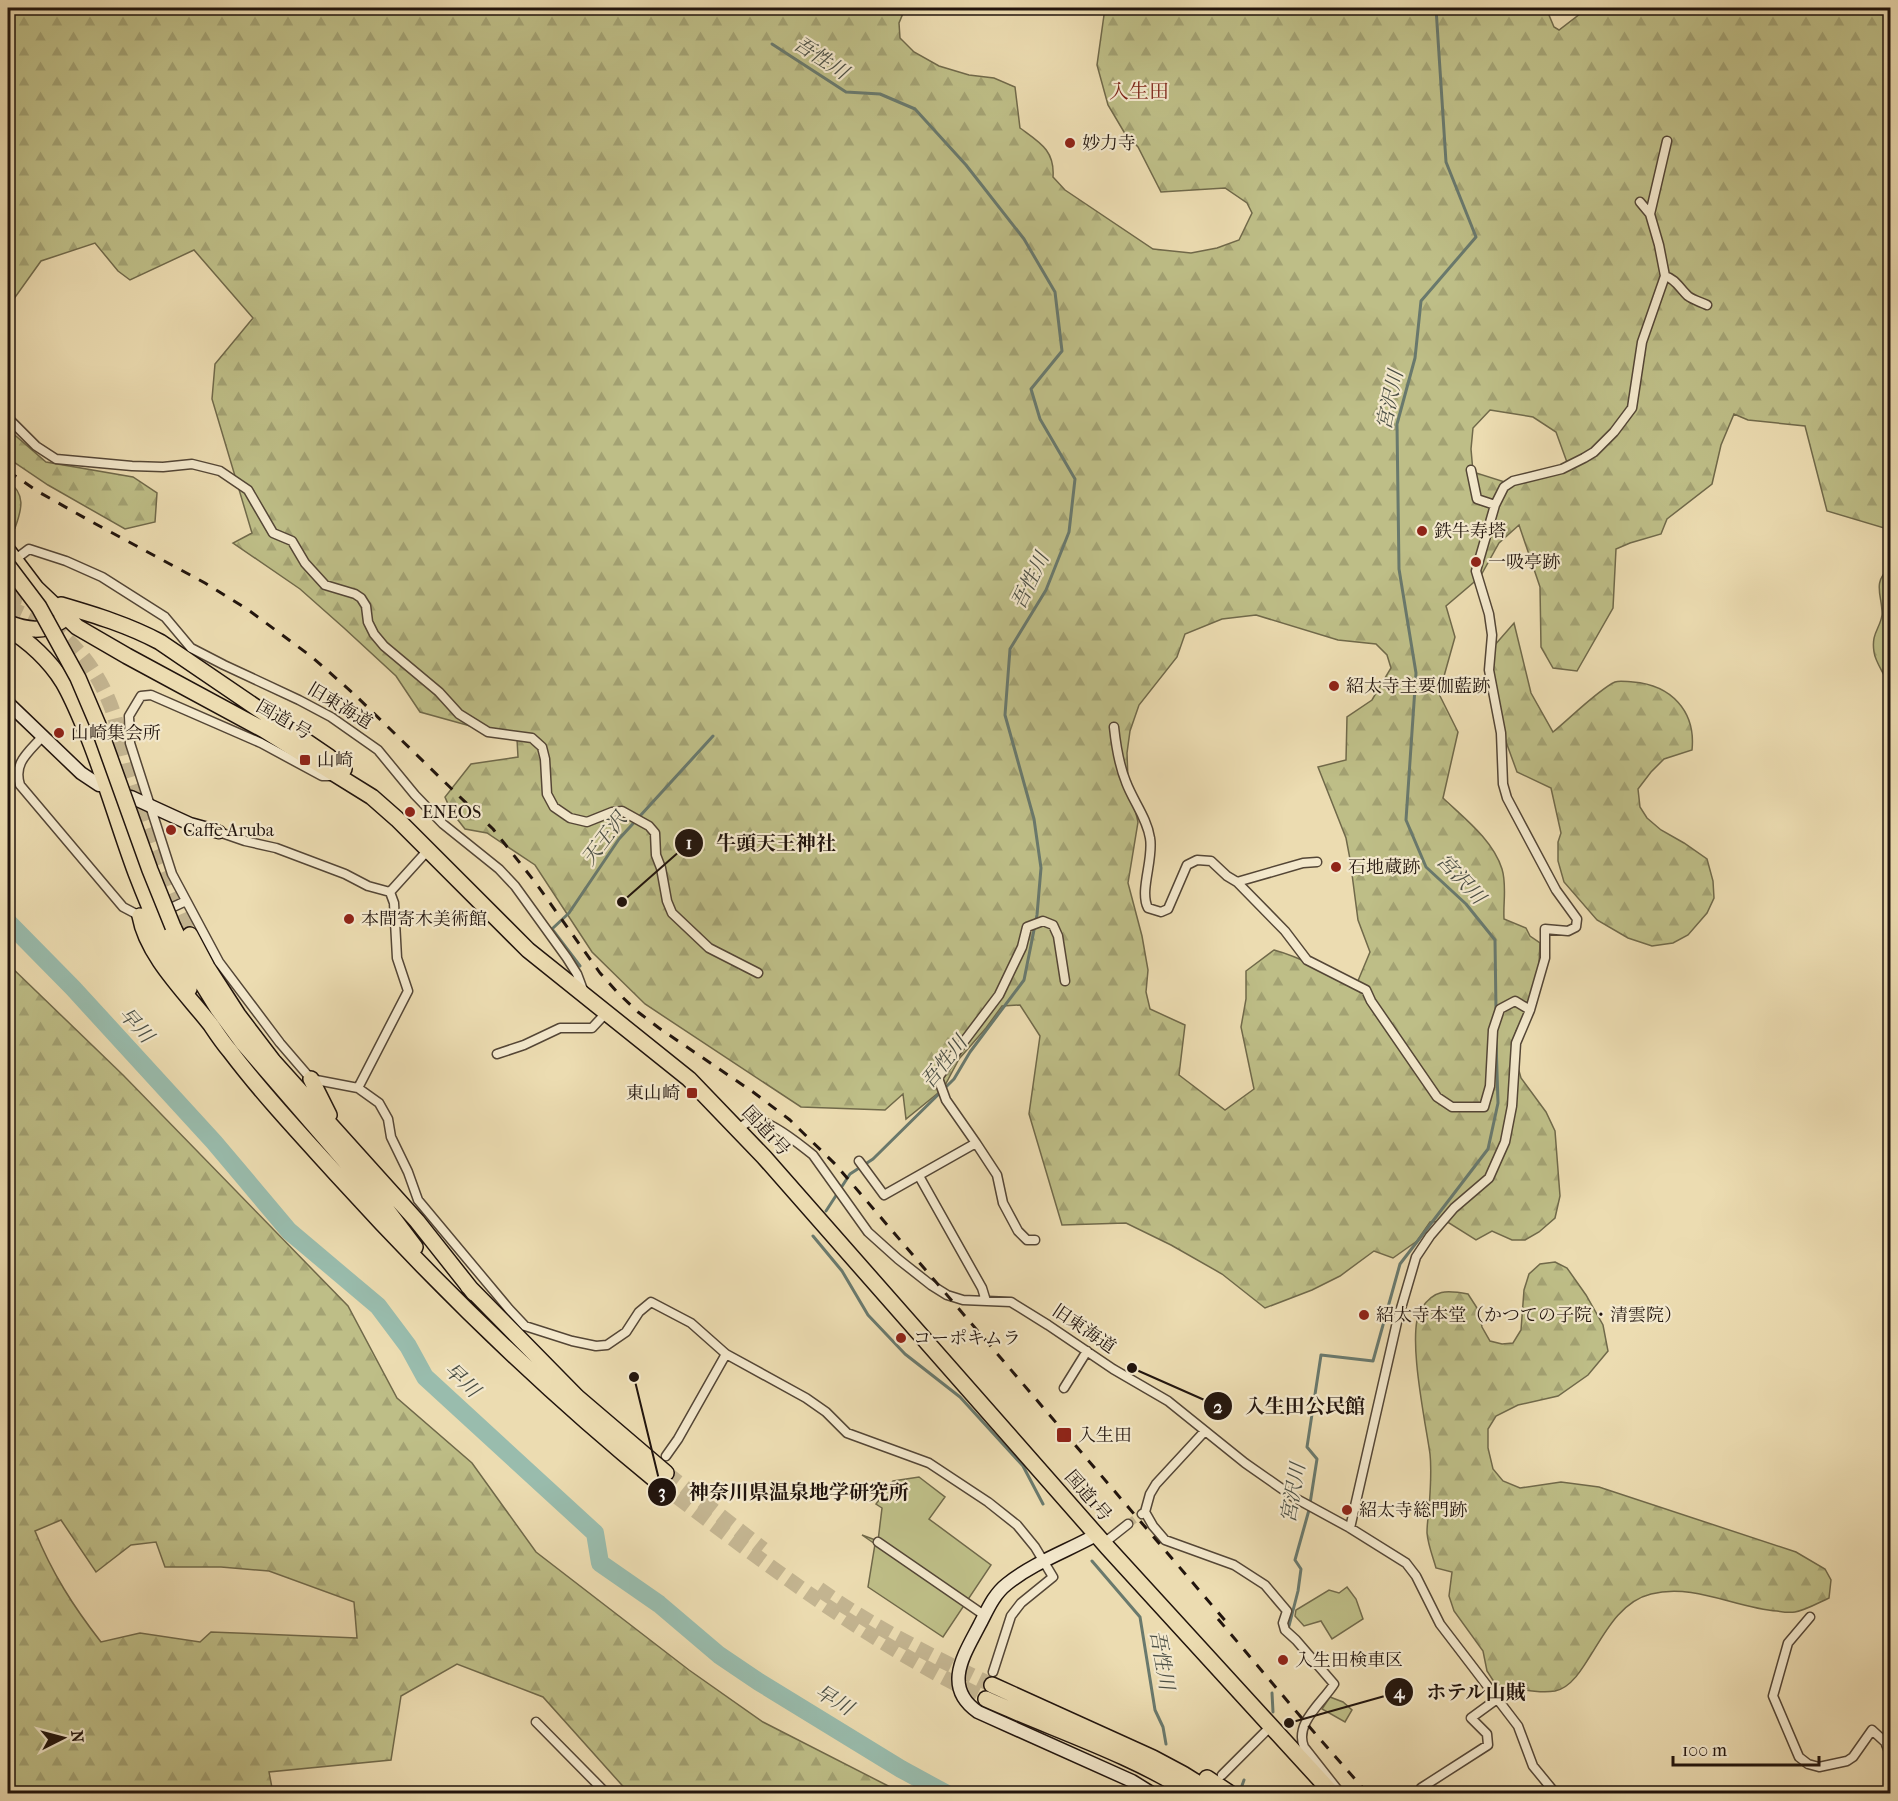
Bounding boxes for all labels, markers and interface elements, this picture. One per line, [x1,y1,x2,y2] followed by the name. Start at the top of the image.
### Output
[790,32,854,85] water label: 吾性川
[1109,80,1169,103] district label: 入生田
[1082,133,1136,154] place label: 妙力寺
[1063,136,1077,150] marker: 妙力寺
[1373,366,1408,432] water label: 宮沢川
[1434,521,1506,542] place label: 鉄牛寿塔
[1415,524,1429,538] marker: 鉄牛寿塔
[1007,547,1054,613] water label: 吾性川
[1488,552,1560,573] place label: 一吸亭跡
[1469,555,1483,569] marker: 一吸亭跡
[1346,676,1490,697] place label: 紹太寺主要伽藍跡
[304,678,376,734] street label: 旧東海道
[1327,679,1341,693] marker: 紹太寺主要伽藍跡
[253,696,315,744] street label: 国道1号
[71,723,161,744] place label: 山崎集会所
[52,726,66,740] marker: 山崎集会所
[317,750,353,771] place label: 山崎
[298,753,312,767] marker: 山崎
[422,802,481,823] place label: ENEOS
[403,805,417,819] marker: ENEOS
[577,806,633,870] water label: 天王沢
[183,820,275,841] place label: Caffe Aruba
[164,823,178,837] marker: Caffe Aruba
[674,824,848,862] callout: 牛頭天王神社
[716,832,836,855] text: 牛頭天王神社
[686,833,692,854] text: 1
[1432,849,1491,910] water label: 宮沢川
[1348,857,1420,878] place label: 石地蔵跡
[1329,860,1343,874] marker: 石地蔵跡
[361,909,487,930] place label: 本間寄木美術館
[342,912,356,926] marker: 本間寄木美術館
[114,1002,159,1049] water label: 早川
[916,1030,973,1093] water label: 吾性川
[626,1083,680,1104] place label: 東山崎
[685,1086,699,1100] marker: 東山崎
[738,1102,794,1160] street label: 国道1号
[1048,1300,1120,1358] street label: 旧東海道
[1376,1305,1682,1326] place label: 紹太寺本堂（かつての子院・清雲院）
[1357,1308,1371,1322] marker: 紹太寺本堂（かつての子院・清雲院）
[913,1328,1021,1349] place label: コーポキムラ
[894,1331,908,1345] marker: コーポキムラ
[440,1358,486,1403] water label: 早川
[1203,1387,1377,1425] callout: 入生田公民館
[1245,1395,1365,1418] text: 入生田公民館
[1213,1397,1223,1418] text: 2
[1078,1425,1132,1446] place label: 入生田
[1055,1426,1073,1444] marker: 入生田
[1276,1459,1310,1525] water label: 宮沢川
[1060,1466,1116,1526] street label: 国道1号
[647,1473,921,1511] callout: 神奈川県温泉地学研究所
[689,1481,909,1504] text: 神奈川県温泉地学研究所
[658,1482,666,1503] text: 3
[1359,1500,1467,1521] place label: 紹太寺総門跡
[1340,1503,1354,1517] marker: 紹太寺総門跡
[1145,1628,1179,1694] water label: 吾性川
[1295,1650,1403,1671] place label: 入生田検車区
[1276,1653,1290,1667] marker: 入生田検車区
[1384,1673,1538,1711] callout: ホテル山賊
[811,1680,859,1721] water label: 早川
[1427,1681,1526,1704] text: ホテル山賊
[1393,1682,1406,1703] text: 4
[33,1708,93,1768] north arrow
[67,1729,88,1744] text: N
[1673,1729,1818,1767] scale bar
[1682,1740,1727,1761] text: 100 m

